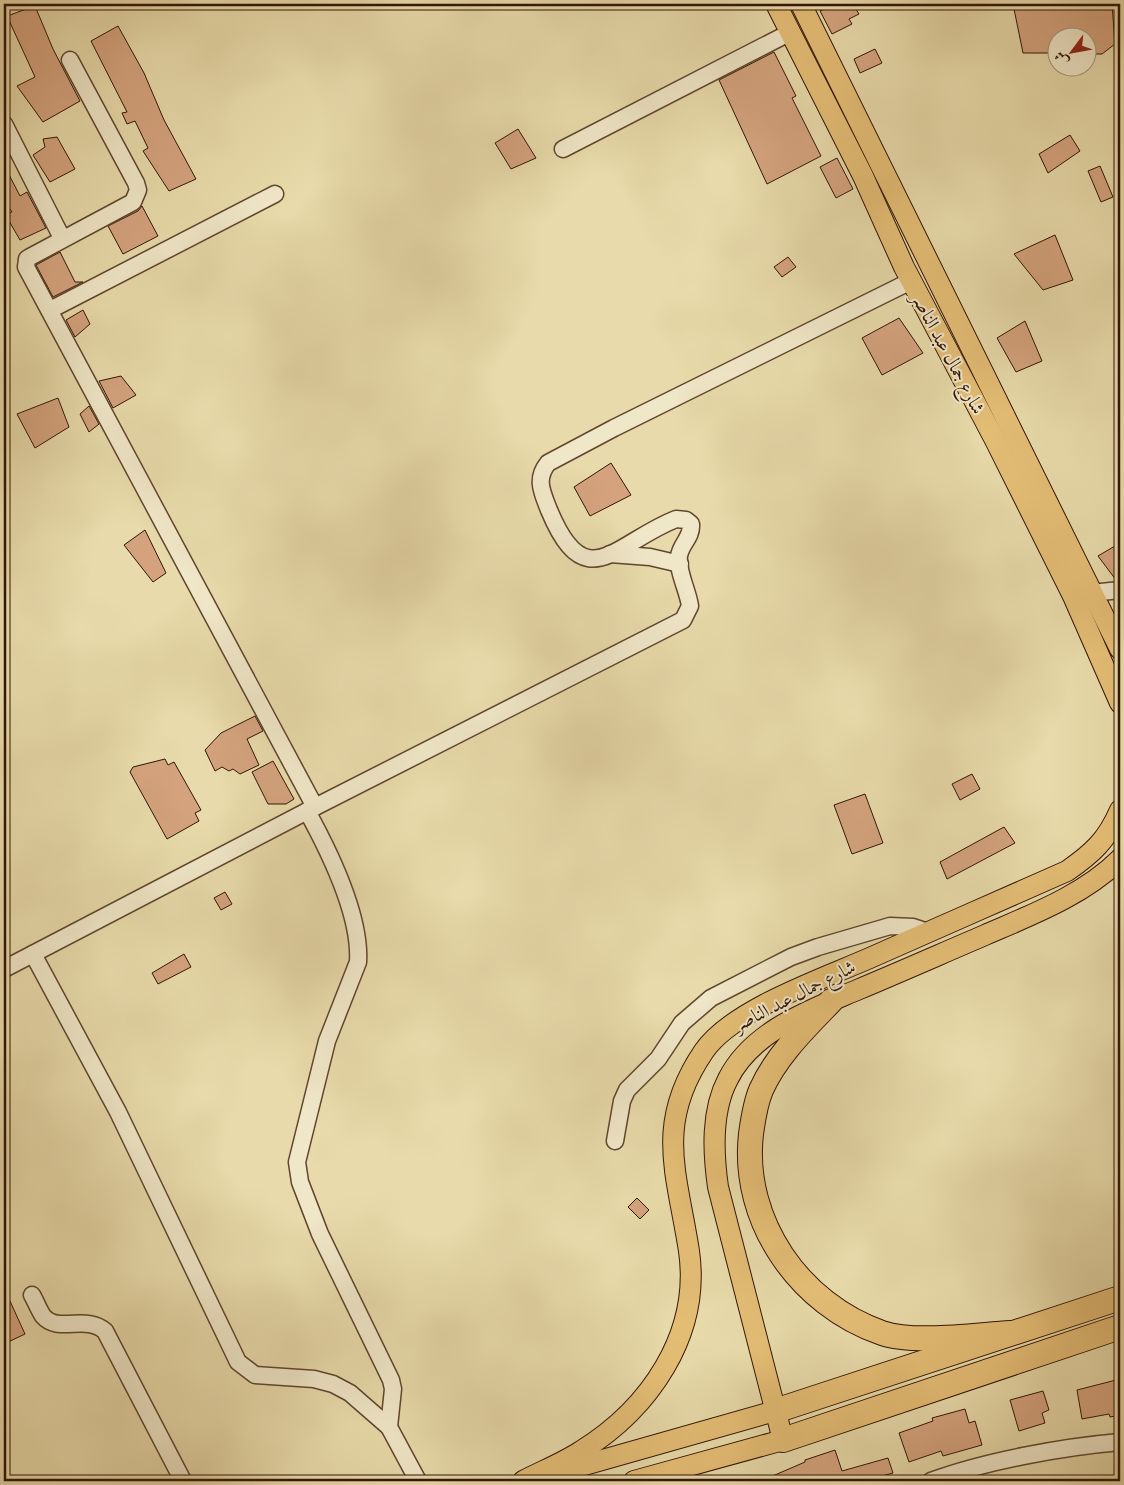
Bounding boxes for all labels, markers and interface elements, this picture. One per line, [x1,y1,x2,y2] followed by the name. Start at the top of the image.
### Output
[1046,28,1096,78] north arrow
[1050,48,1073,69] text: ش
[902,287,990,420] street label: شارع جمال عبد الناصر
[727,955,861,1041] street label: شارع جمال عبد الناصر

